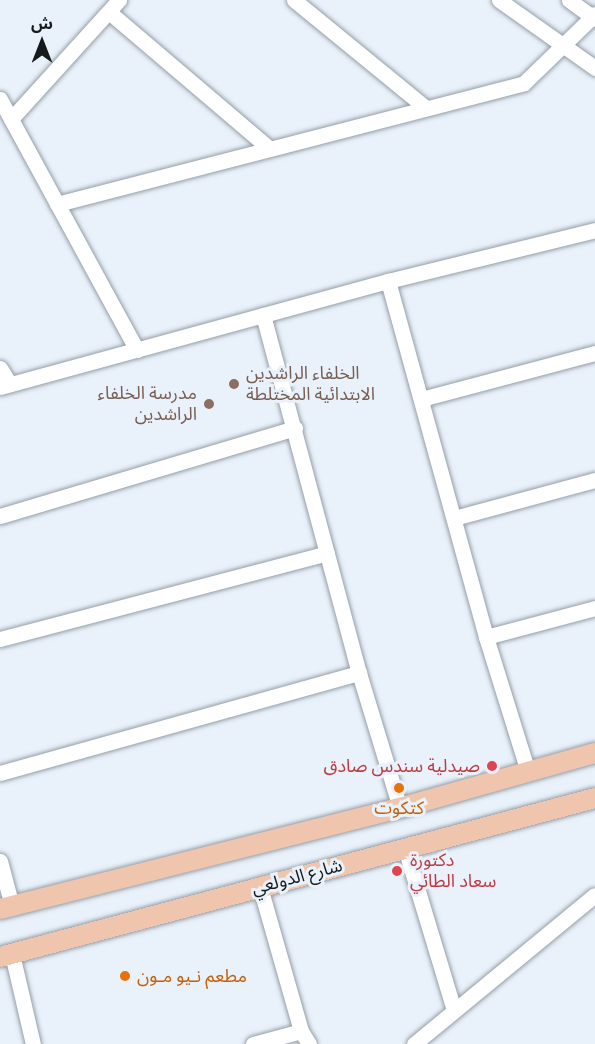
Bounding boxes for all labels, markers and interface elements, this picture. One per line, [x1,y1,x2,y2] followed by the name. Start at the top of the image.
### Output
[12,12,72,72] north arrow
[31,14,53,33] text: ش
[246,363,375,406] place label: الخلفاء الراشدين الابتدائية المختلطة
[227,377,241,391] marker: الخلفاء الراشدين الابتدائية المختلطة
[98,383,197,426] place label: مدرسة الخلفاء الراشدين
[202,397,216,411] marker: مدرسة الخلفاء الراشدين
[324,755,480,777] place label: صيدلية سندس صادق
[485,759,499,773] marker: صيدلية سندس صادق
[392,781,406,795] marker: كتكوت
[374,797,424,819] place label: كتكوت
[410,850,496,892] place label: دكتورة سعاد الطائي
[249,855,345,899] street label: شارع الدولعي
[388,862,406,880] marker: دكتورة سعاد الطائي
[137,965,247,987] place label: مطعم نـيو مـون
[118,969,132,983] marker: مطعم نـيو مـون

